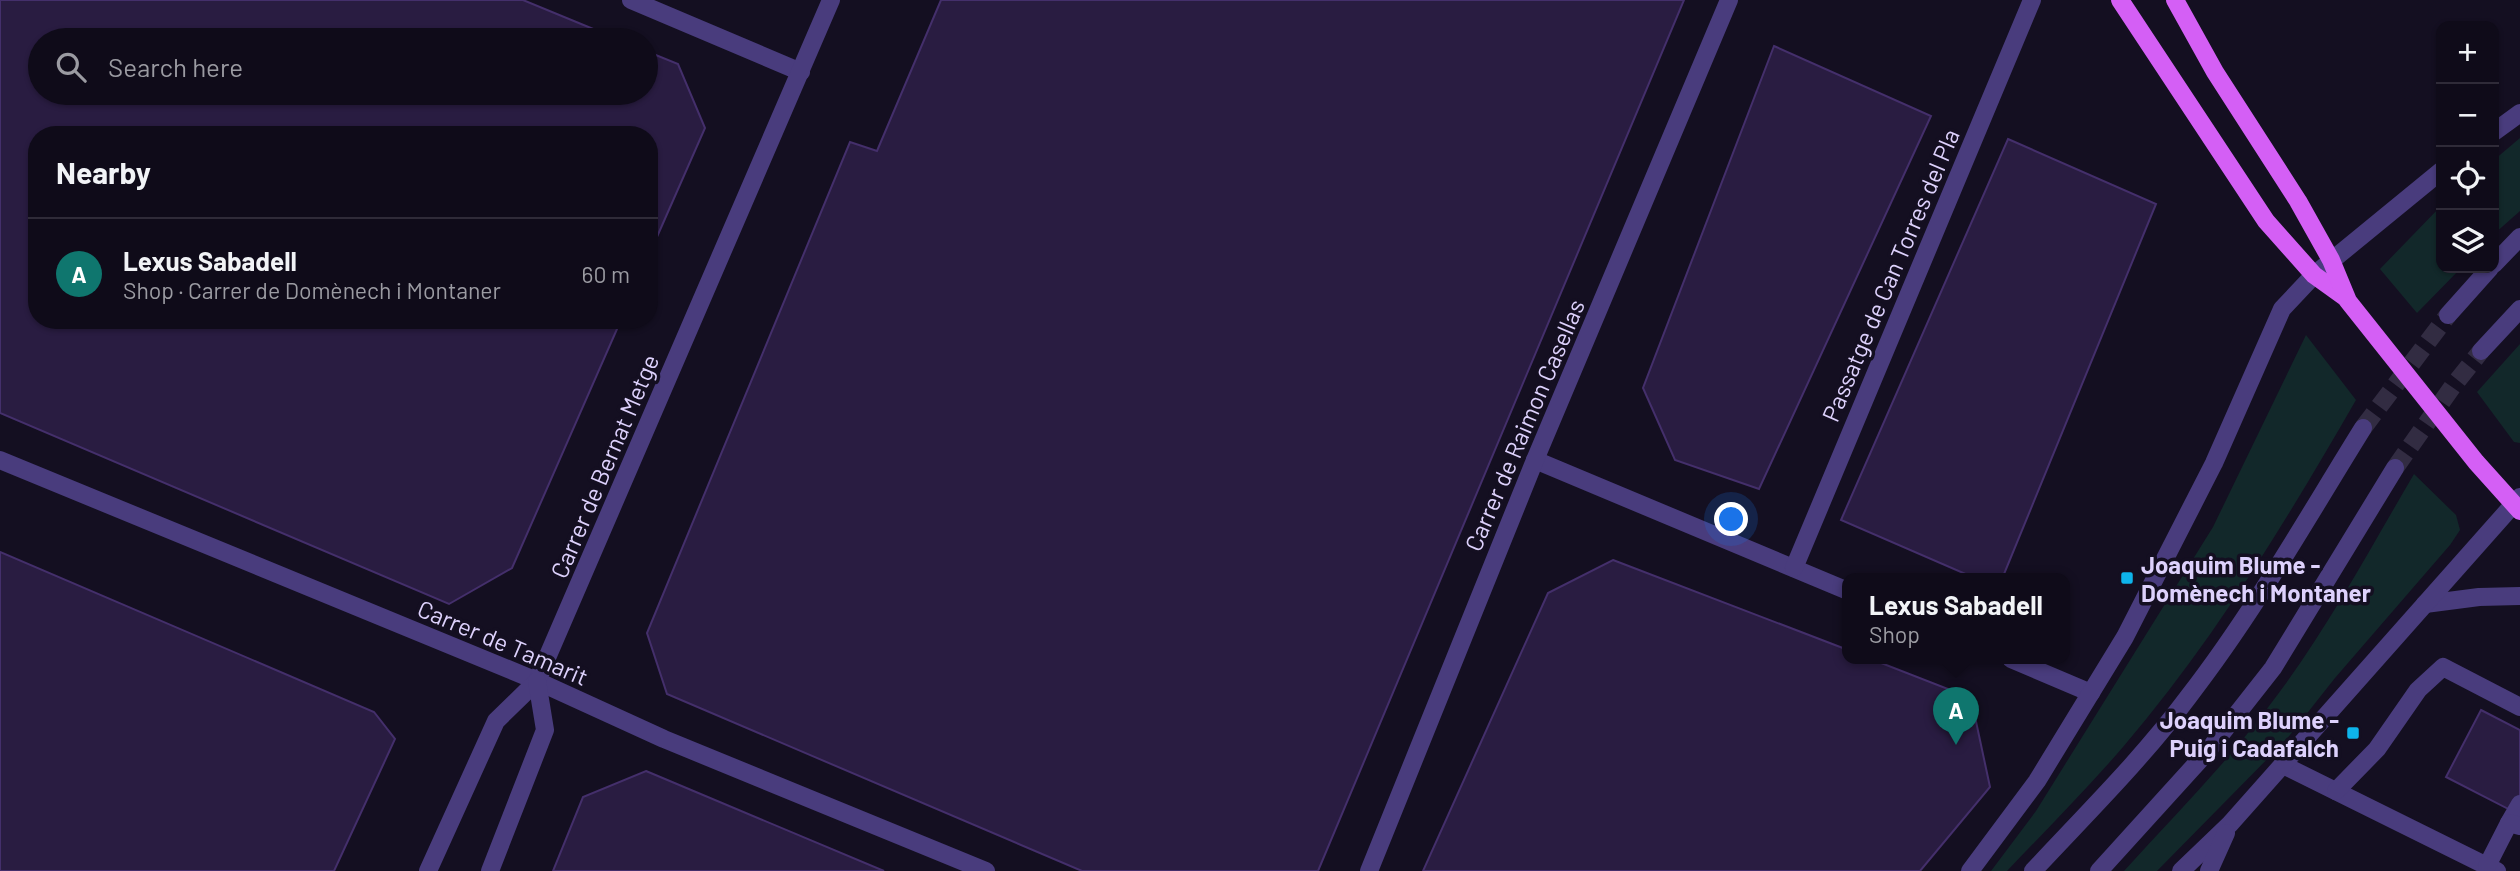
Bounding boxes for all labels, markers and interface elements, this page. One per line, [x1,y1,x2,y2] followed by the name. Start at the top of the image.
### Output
[2436,21,2499,273] map controls
[2436,21,2499,84] button: +
[28,28,658,105] search box
[52,48,90,86] icon: search
[108,51,243,82] text: Search here
[2436,84,2499,147] button: −
[1815,124,1965,426] street label: Passatge de Can Torres del Pla
[2436,147,2499,210] button: locate
[56,154,151,190] text: Nearby
[2436,210,2499,273] button: layers
[123,245,297,276] text: Lexus Sabadell
[71,260,87,288] text: A
[582,260,630,288] text: 60 m
[123,276,501,304] text: Shop · Carrer de Domènech i Montaner
[1458,295,1590,555] street label: Carrer de Raimon Casellas
[544,350,664,582] street label: Carrer de Bernat Metge
[1714,502,1748,536] your location
[2141,550,2371,607] place label: Joaquim Blume - Domènech i Montaner
[2119,570,2135,586] marker: Joaquim Blume - Domènech i Montaner
[1842,573,2070,664] popup
[1869,589,2043,620] text: Lexus Sabadell
[413,593,593,691] street label: Carrer de Tamarit
[1869,620,1920,648] text: Shop
[1933,687,1979,745] pin: A
[2160,705,2339,762] place label: Joaquim Blume - Puig i Cadafalch
[2345,725,2361,741] marker: Joaquim Blume - Puig i Cadafalch

